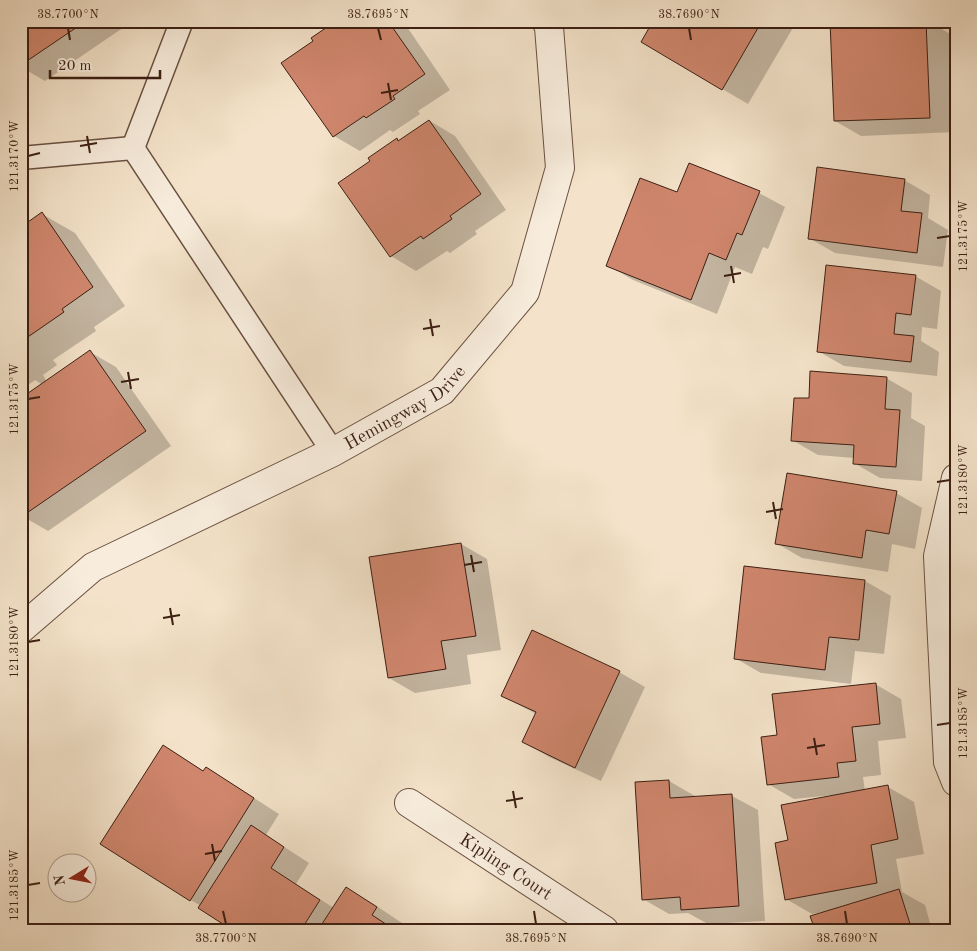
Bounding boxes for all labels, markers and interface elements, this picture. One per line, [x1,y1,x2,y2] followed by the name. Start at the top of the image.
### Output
[347,8,409,21] text: 38.7695°N
[37,9,99,21] text: 38.7700°N
[658,9,720,21] text: 38.7690°N
[50,48,160,80] scale bar
[58,59,92,74] text: 20 m
[9,120,21,192] text: 121.3170°W
[957,200,970,272] text: 121.3175°W
[8,363,21,435] text: 121.3175°W
[342,363,469,454] street label: Hemingway Drive
[958,444,970,516] text: 121.3180°W
[9,606,21,678] text: 121.3180°W
[957,687,970,759] text: 121.3185°W
[456,831,555,904] street label: Kipling Court
[8,849,21,921] text: 121.3185°W
[48,854,98,904] north arrow
[52,873,68,887] text: N
[505,932,567,945] text: 38.7695°N
[195,933,257,945] text: 38.7700°N
[816,933,878,945] text: 38.7690°N

